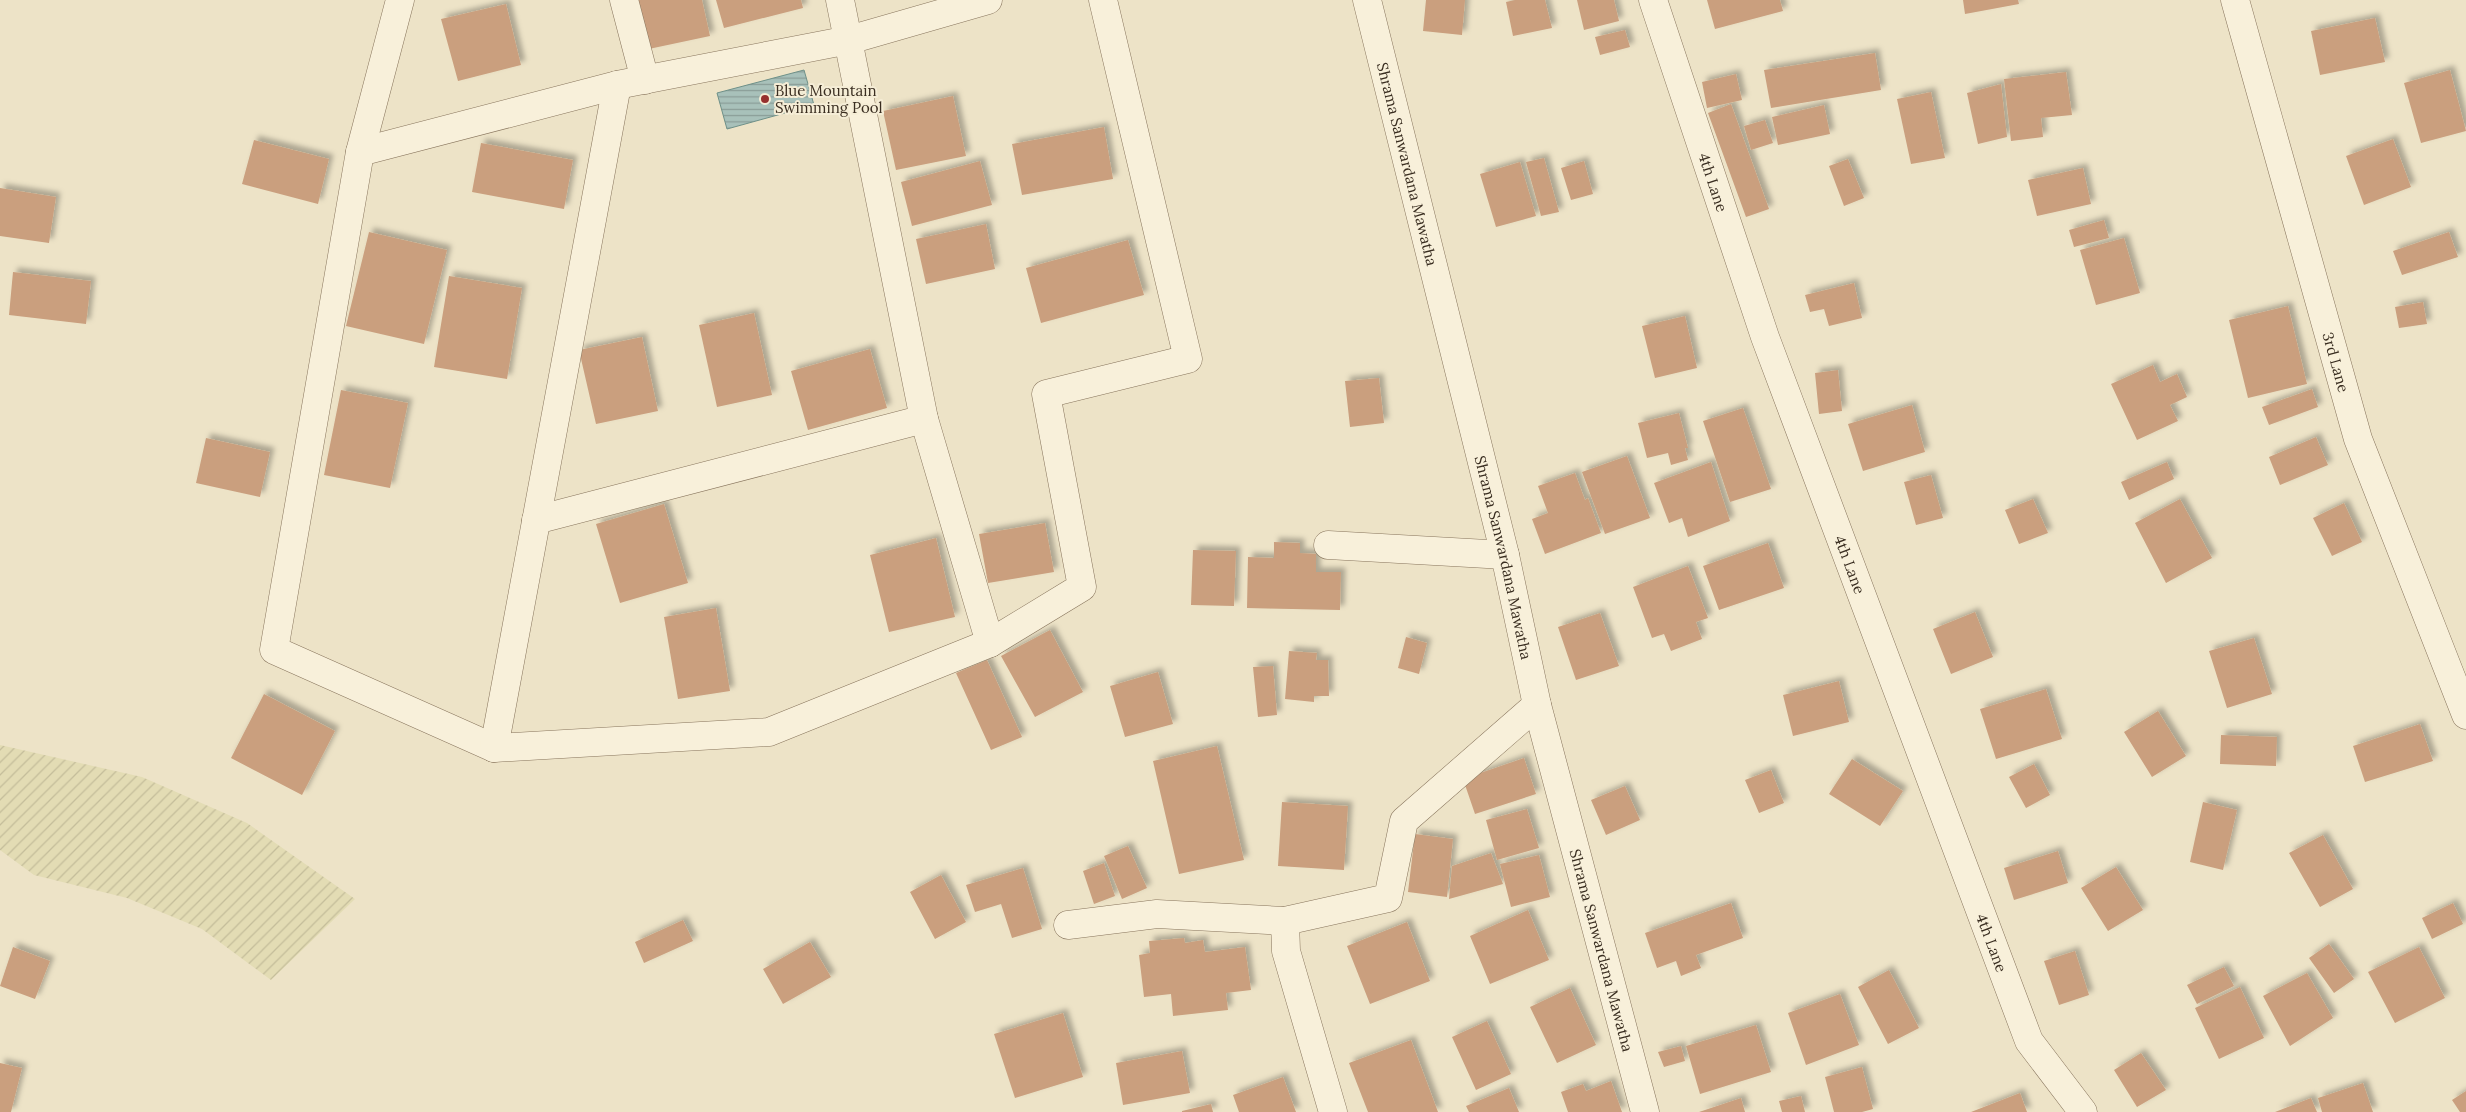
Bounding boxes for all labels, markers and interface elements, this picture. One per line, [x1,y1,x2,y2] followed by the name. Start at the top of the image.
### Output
[1373,60,1442,268] street label: Shrama Sanwardana Mawatha
[775,81,883,117] place label: Blue Mountain Swimming Pool
[759,93,771,105] marker: Blue Mountain Swimming Pool
[1695,150,1732,214] street label: 4th Lane
[2319,330,2354,394] street label: 3rd Lane
[1471,453,1537,661] street label: Shrama Sanwardana Mawatha
[1831,533,1870,596] street label: 4th Lane
[1566,847,1638,1054] street label: Shrama Sanwardana Mawatha
[1973,911,2012,975] street label: 4th Lane

